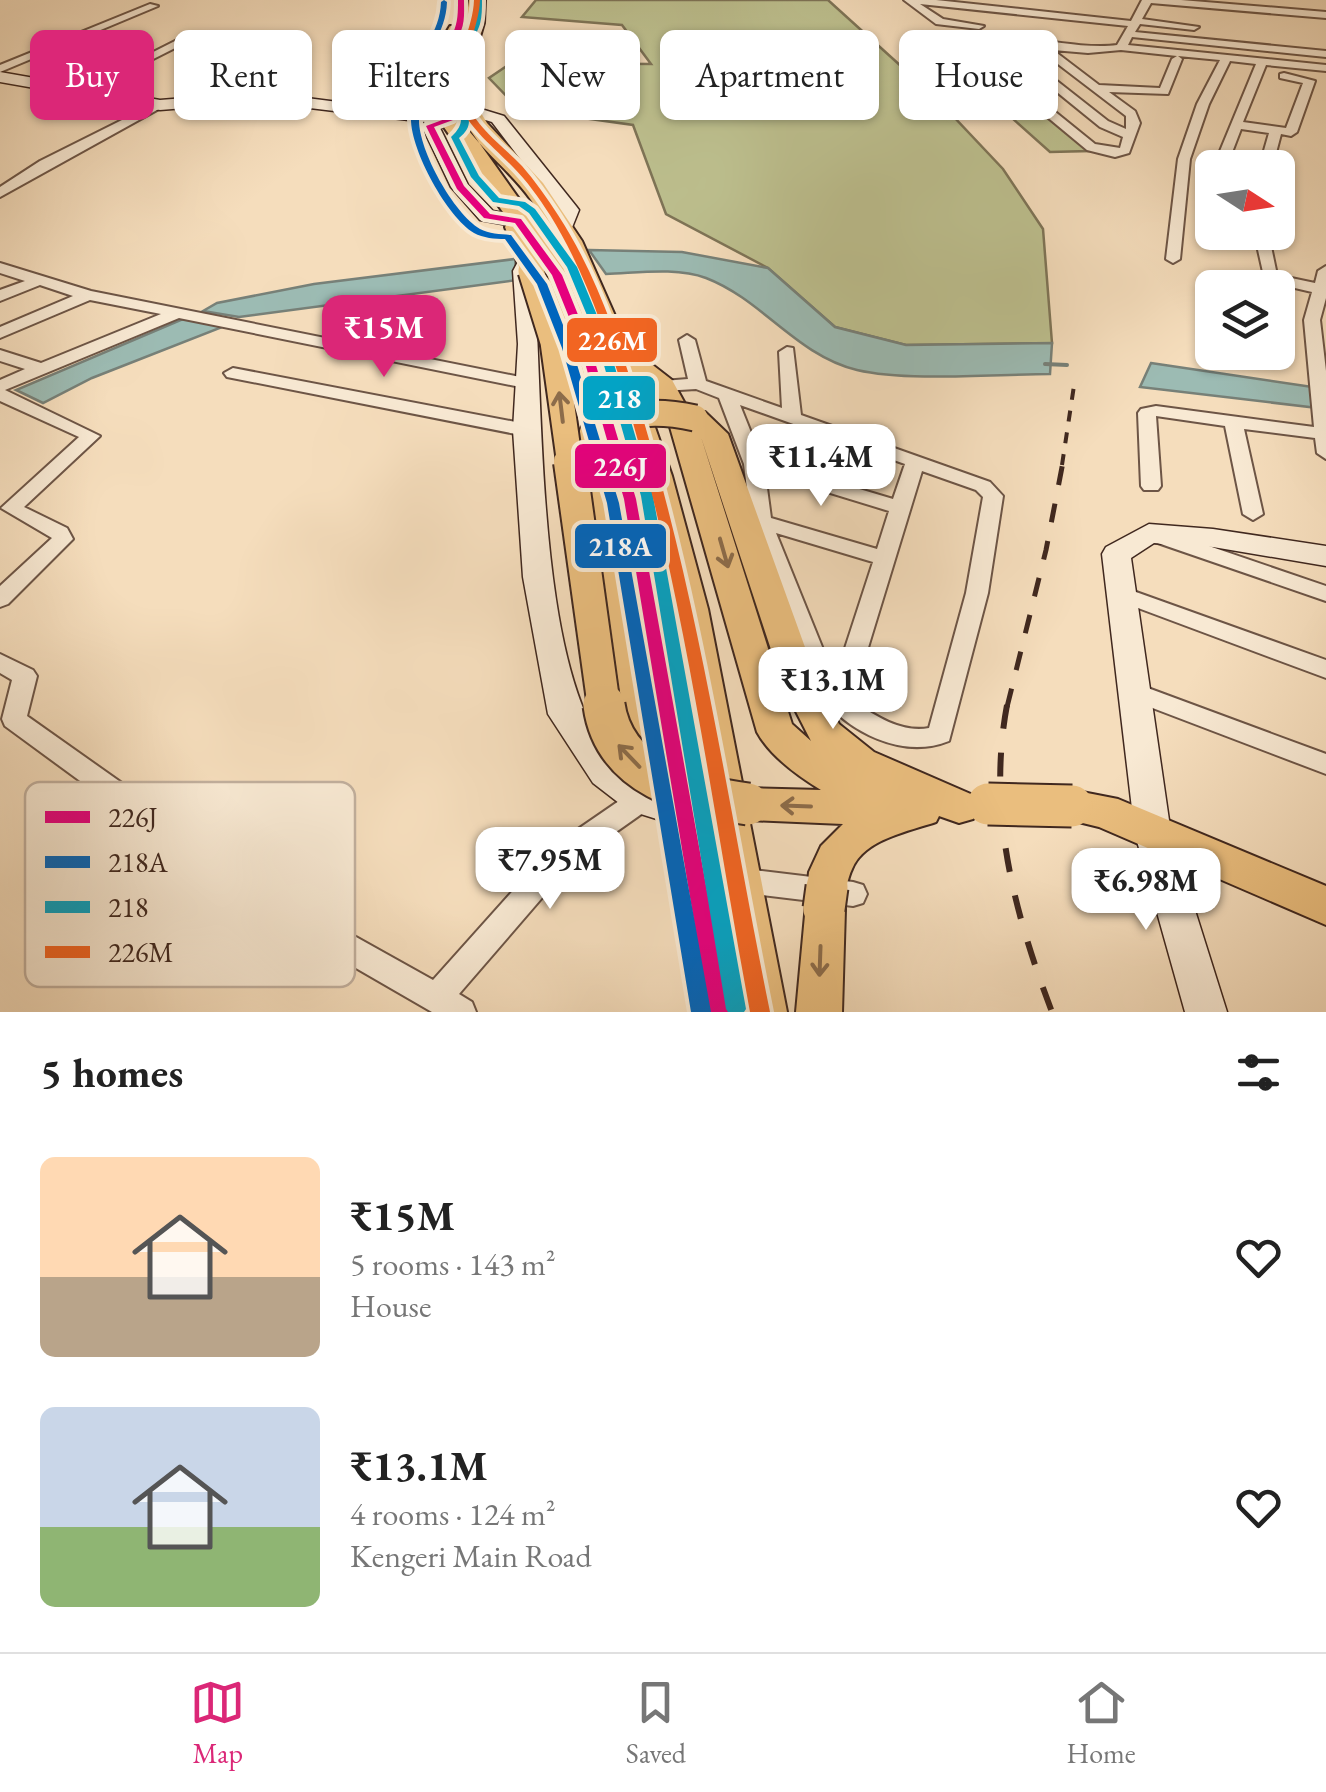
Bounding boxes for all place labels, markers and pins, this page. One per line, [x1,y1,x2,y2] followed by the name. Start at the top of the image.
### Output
[325,295,443,380] pin: ₹15M
[740,424,902,509] pin: ₹11.4M
[752,647,914,732] pin: ₹13.1M
[469,827,631,912] pin: ₹7.95M
[1065,848,1227,933] pin: ₹6.98M

